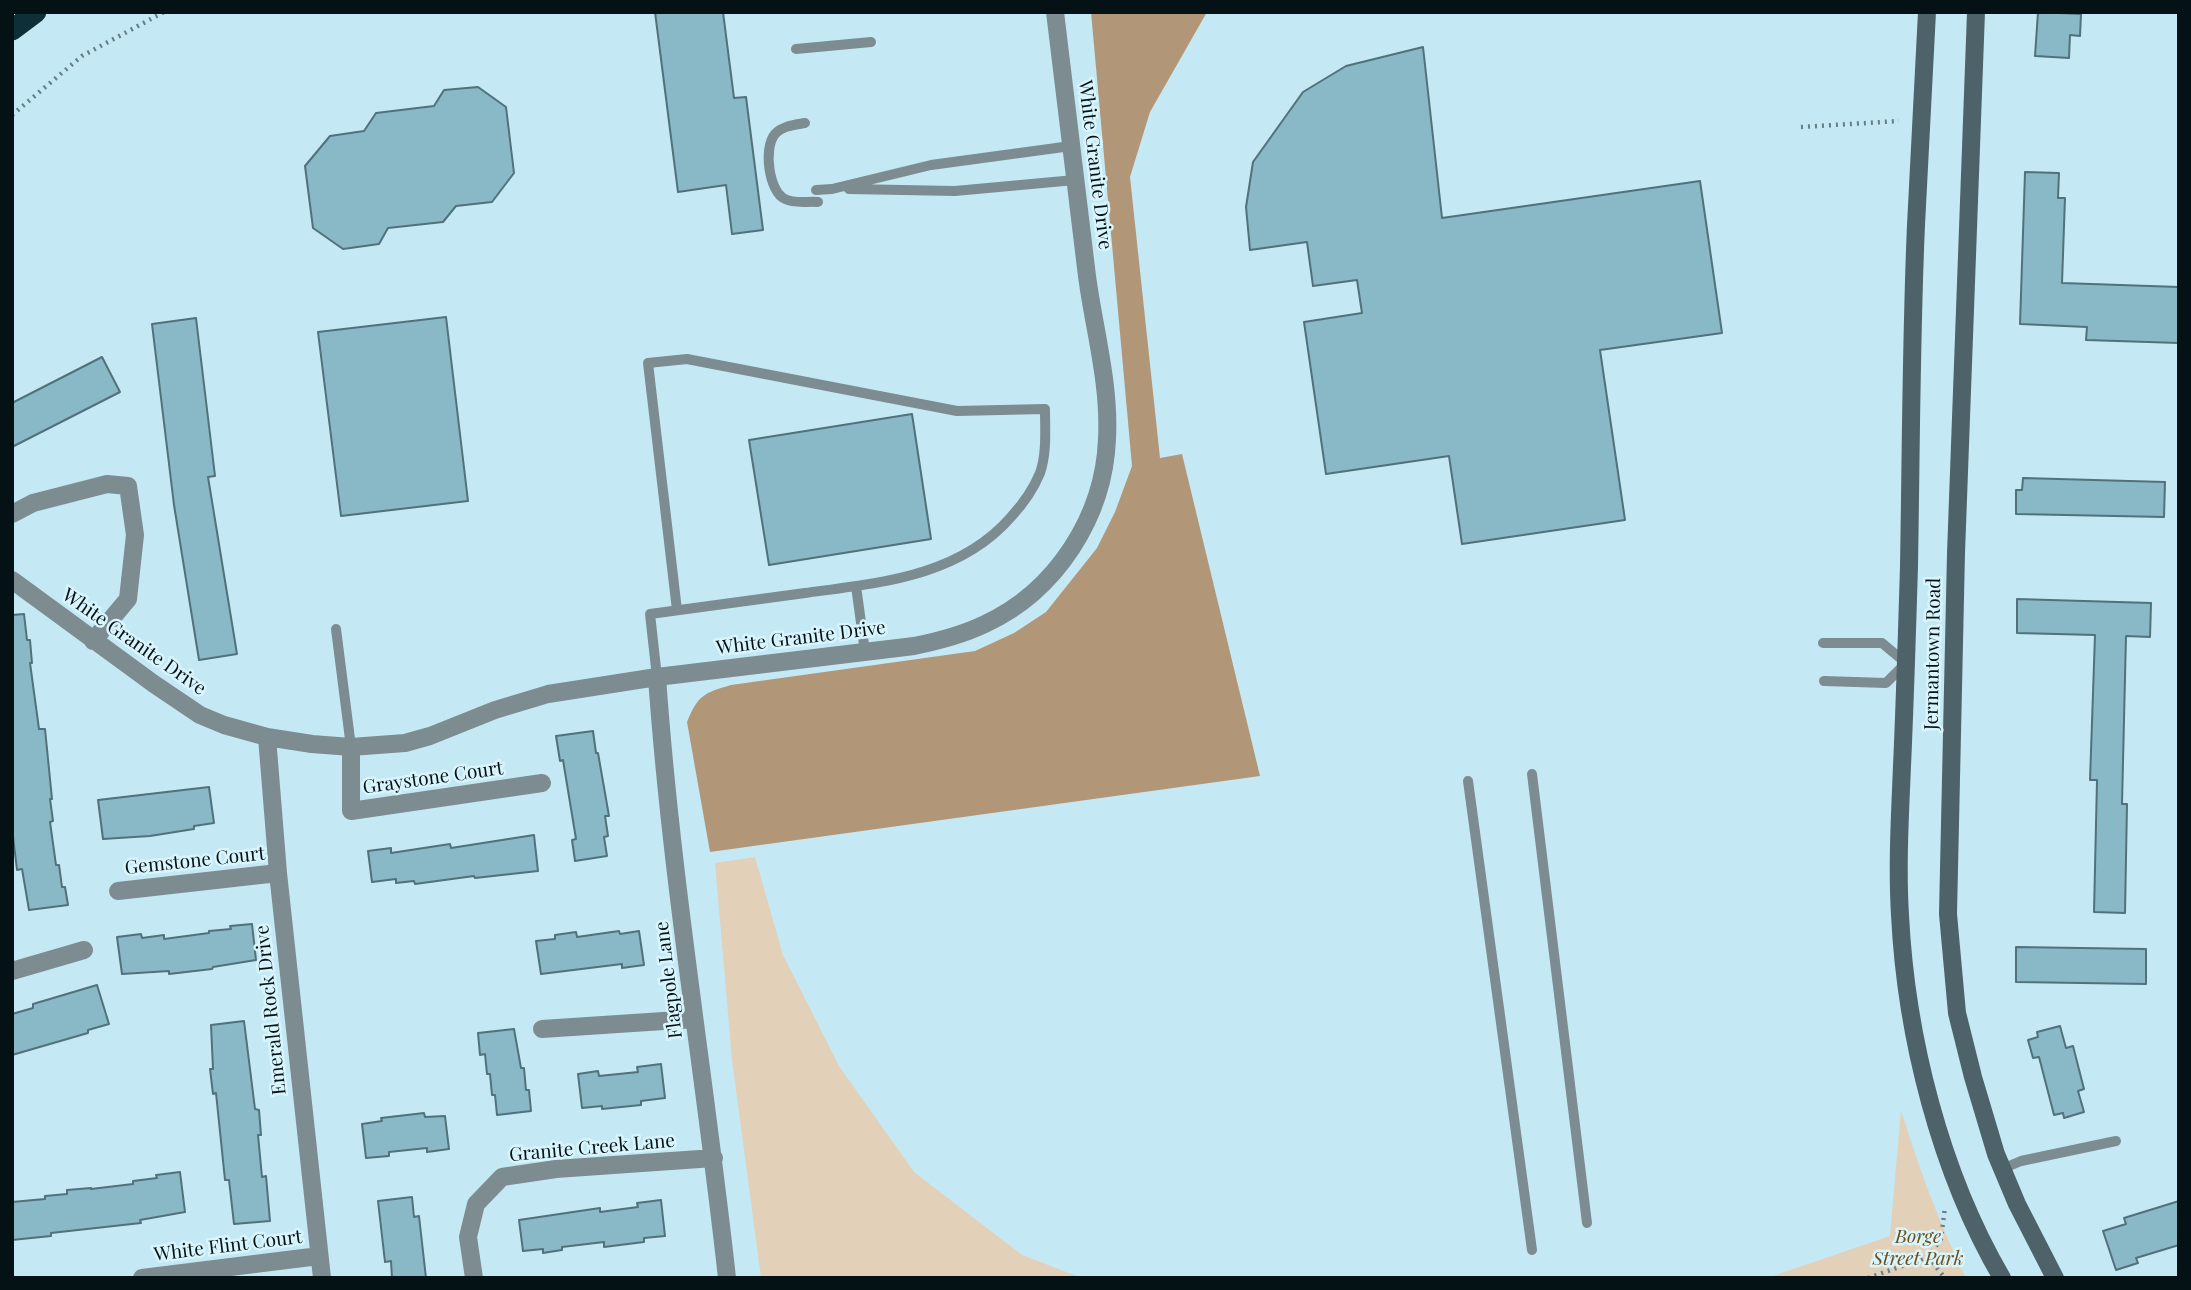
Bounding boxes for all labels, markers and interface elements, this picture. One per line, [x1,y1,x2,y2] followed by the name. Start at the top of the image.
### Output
[1073,79,1117,251] street label: White Granite Drive
[1920,578,1946,730] street label: Jermantown Road
[58,584,210,700] street label: White Granite Drive
[715,616,887,660] street label: White Granite Drive
[361,757,505,799] street label: Graystone Court
[124,842,266,880] street label: Gemstone Court
[650,920,688,1040] street label: Flagpole Lane
[251,924,291,1096] street label: Emerald Rock Drive
[508,1129,676,1167] street label: Granite Creek Lane
[153,1226,303,1266] street label: White Flint Court
[1873,1226,1963,1270] park label: Borge Street Park

